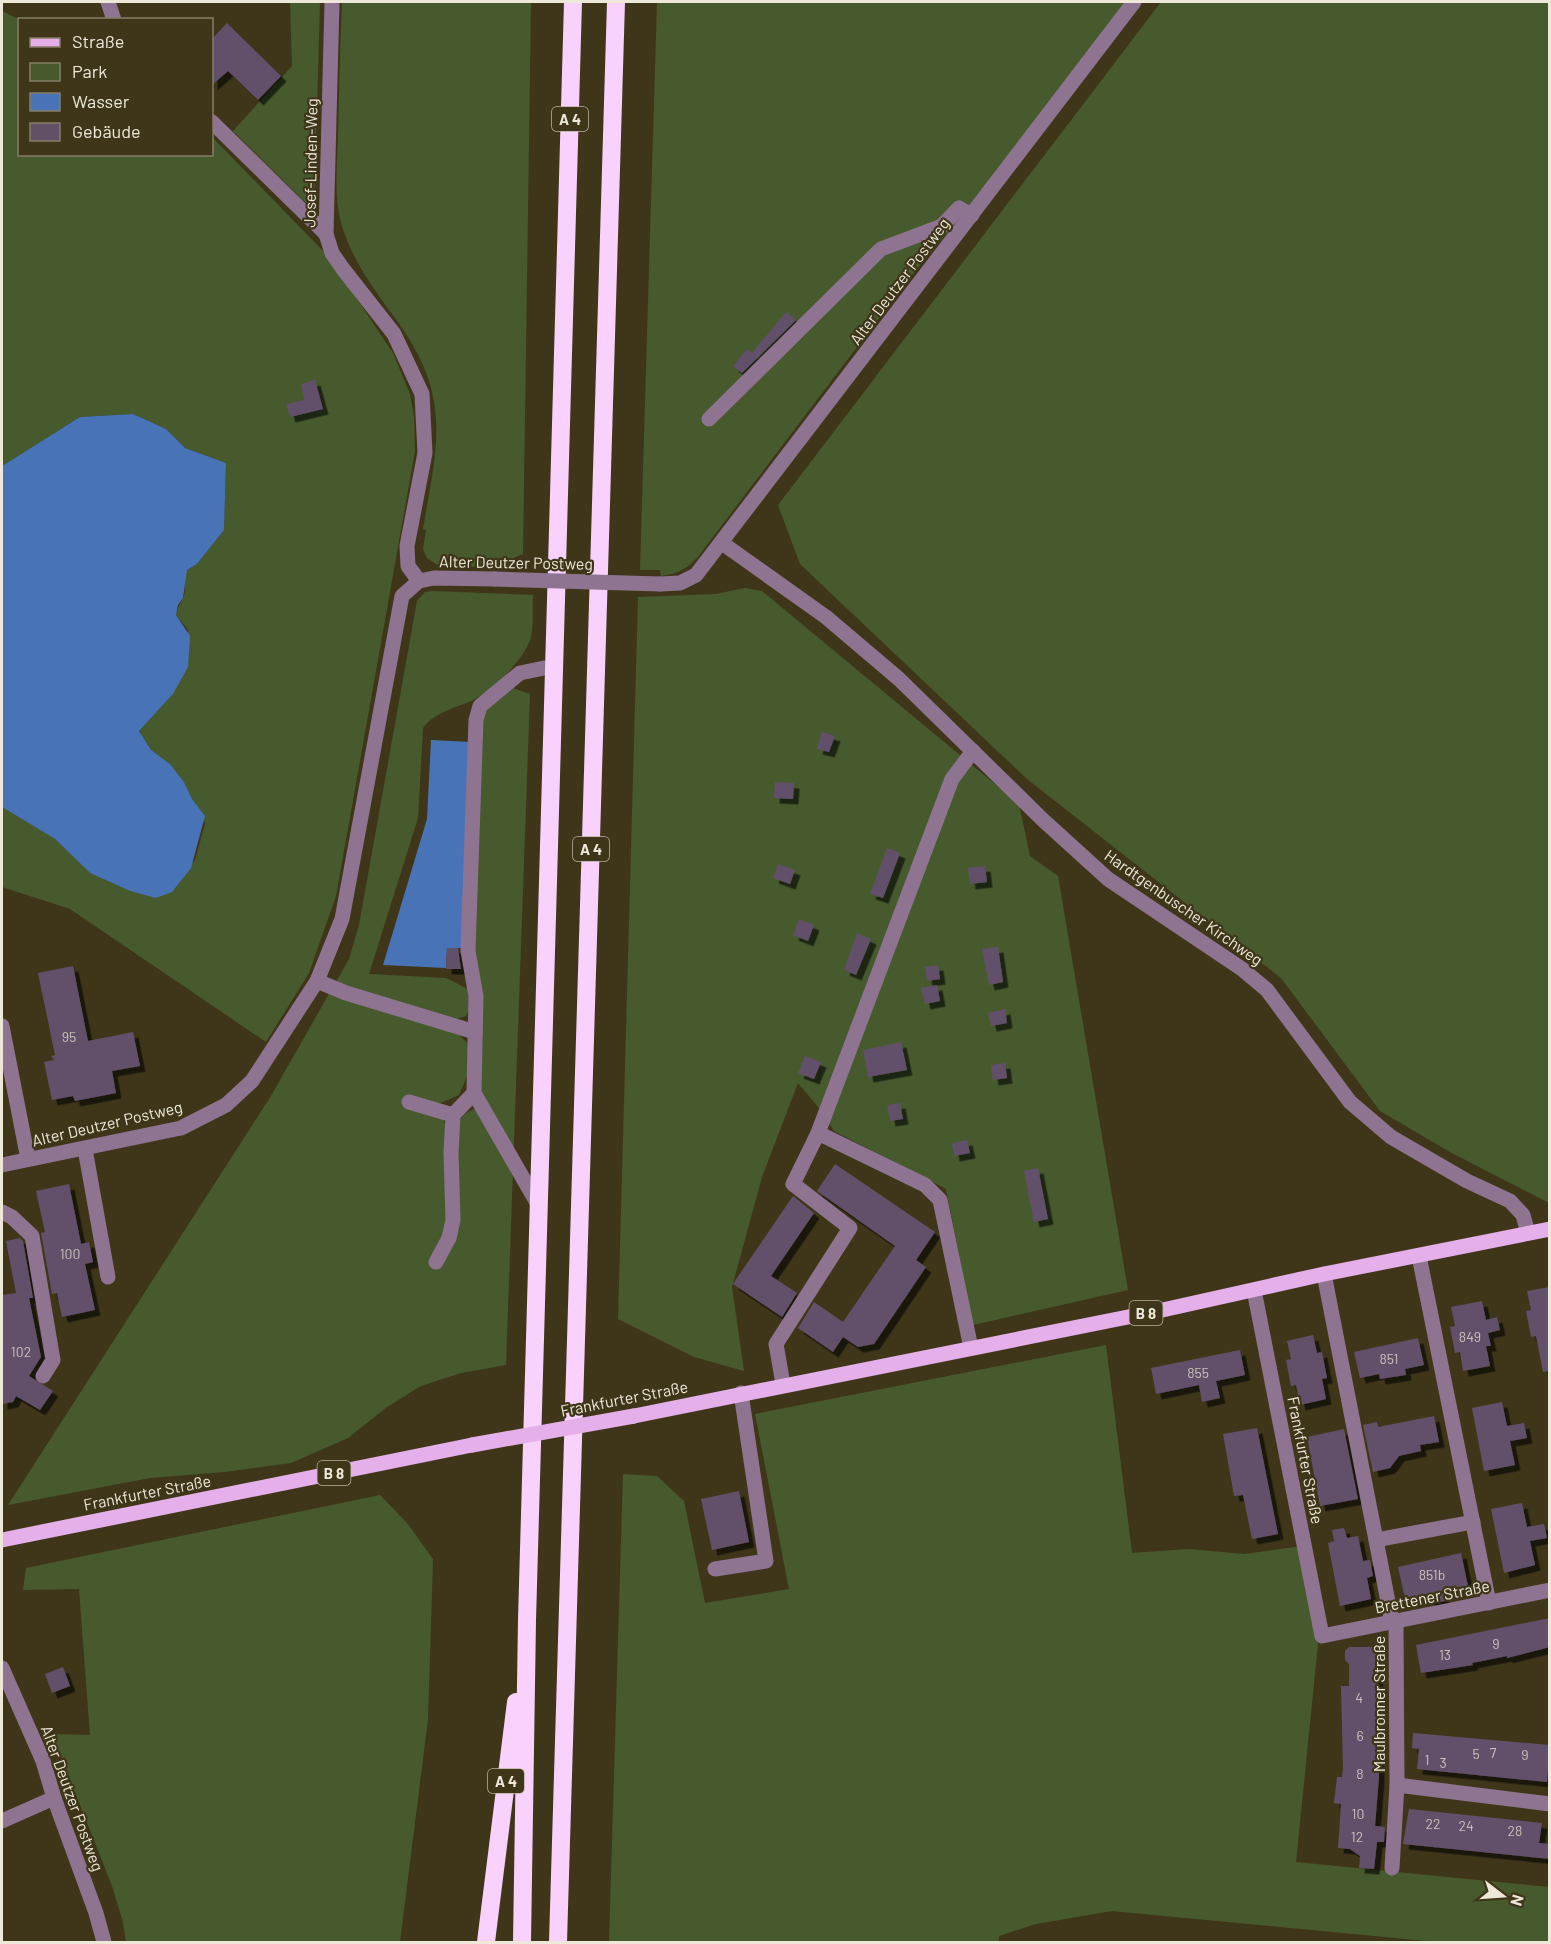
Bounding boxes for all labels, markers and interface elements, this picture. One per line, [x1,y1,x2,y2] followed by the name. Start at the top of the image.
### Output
[18,18,213,156] legend
[72,30,124,52] text: Straße
[72,60,107,82] text: Park
[72,90,130,112] text: Wasser
[299,98,321,228] street label: Josef-Linden-Weg
[552,107,588,131] road number: A 4
[72,120,141,142] text: Gebäude
[845,214,953,348] street label: Alter Deutzer Postweg
[439,551,593,573] street label: Alter Deutzer Postweg
[573,837,609,861] road number: A 4
[1101,845,1267,969] street label: Hardtgenbuscher Kirchweg
[62,1028,76,1045] house number: 95
[30,1096,184,1150] street label: Alter Deutzer Postweg
[60,1245,80,1262] house number: 100
[1130,1301,1162,1325] road number: B 8
[1459,1328,1481,1345] house number: 849
[11,1343,31,1360] house number: 102
[1380,1350,1399,1367] house number: 851
[1187,1364,1209,1381] house number: 855
[559,1376,689,1420] street label: Frankfurter Straße
[1284,1395,1328,1525] street label: Frankfurter Straße
[318,1461,350,1485] road number: B 8
[82,1470,212,1514] street label: Frankfurter Straße
[1419,1566,1445,1583] house number: 851b
[1373,1576,1491,1616] street label: Brettener Straße
[1492,1635,1500,1652] house number: 9
[1369,1636,1388,1772] street label: Maulbronner Straße
[1439,1646,1451,1663] house number: 13
[1355,1689,1363,1706] house number: 4
[38,1722,108,1874] street label: Alter Deutzer Postweg
[1356,1727,1364,1744] house number: 6
[1490,1744,1497,1761] house number: 7
[1472,1745,1480,1762] house number: 5
[1521,1746,1529,1763] house number: 9
[1425,1751,1429,1768] house number: 1
[1439,1754,1447,1771] house number: 3
[1356,1765,1364,1782] house number: 8
[488,1769,524,1793] road number: A 4
[1352,1805,1364,1822] house number: 10
[1425,1815,1441,1832] house number: 22
[1458,1817,1474,1834] house number: 24
[1508,1822,1522,1839] house number: 28
[1351,1828,1363,1845] house number: 12
[1473,1866,1533,1926] north arrow
[1507,1893,1528,1908] text: N

